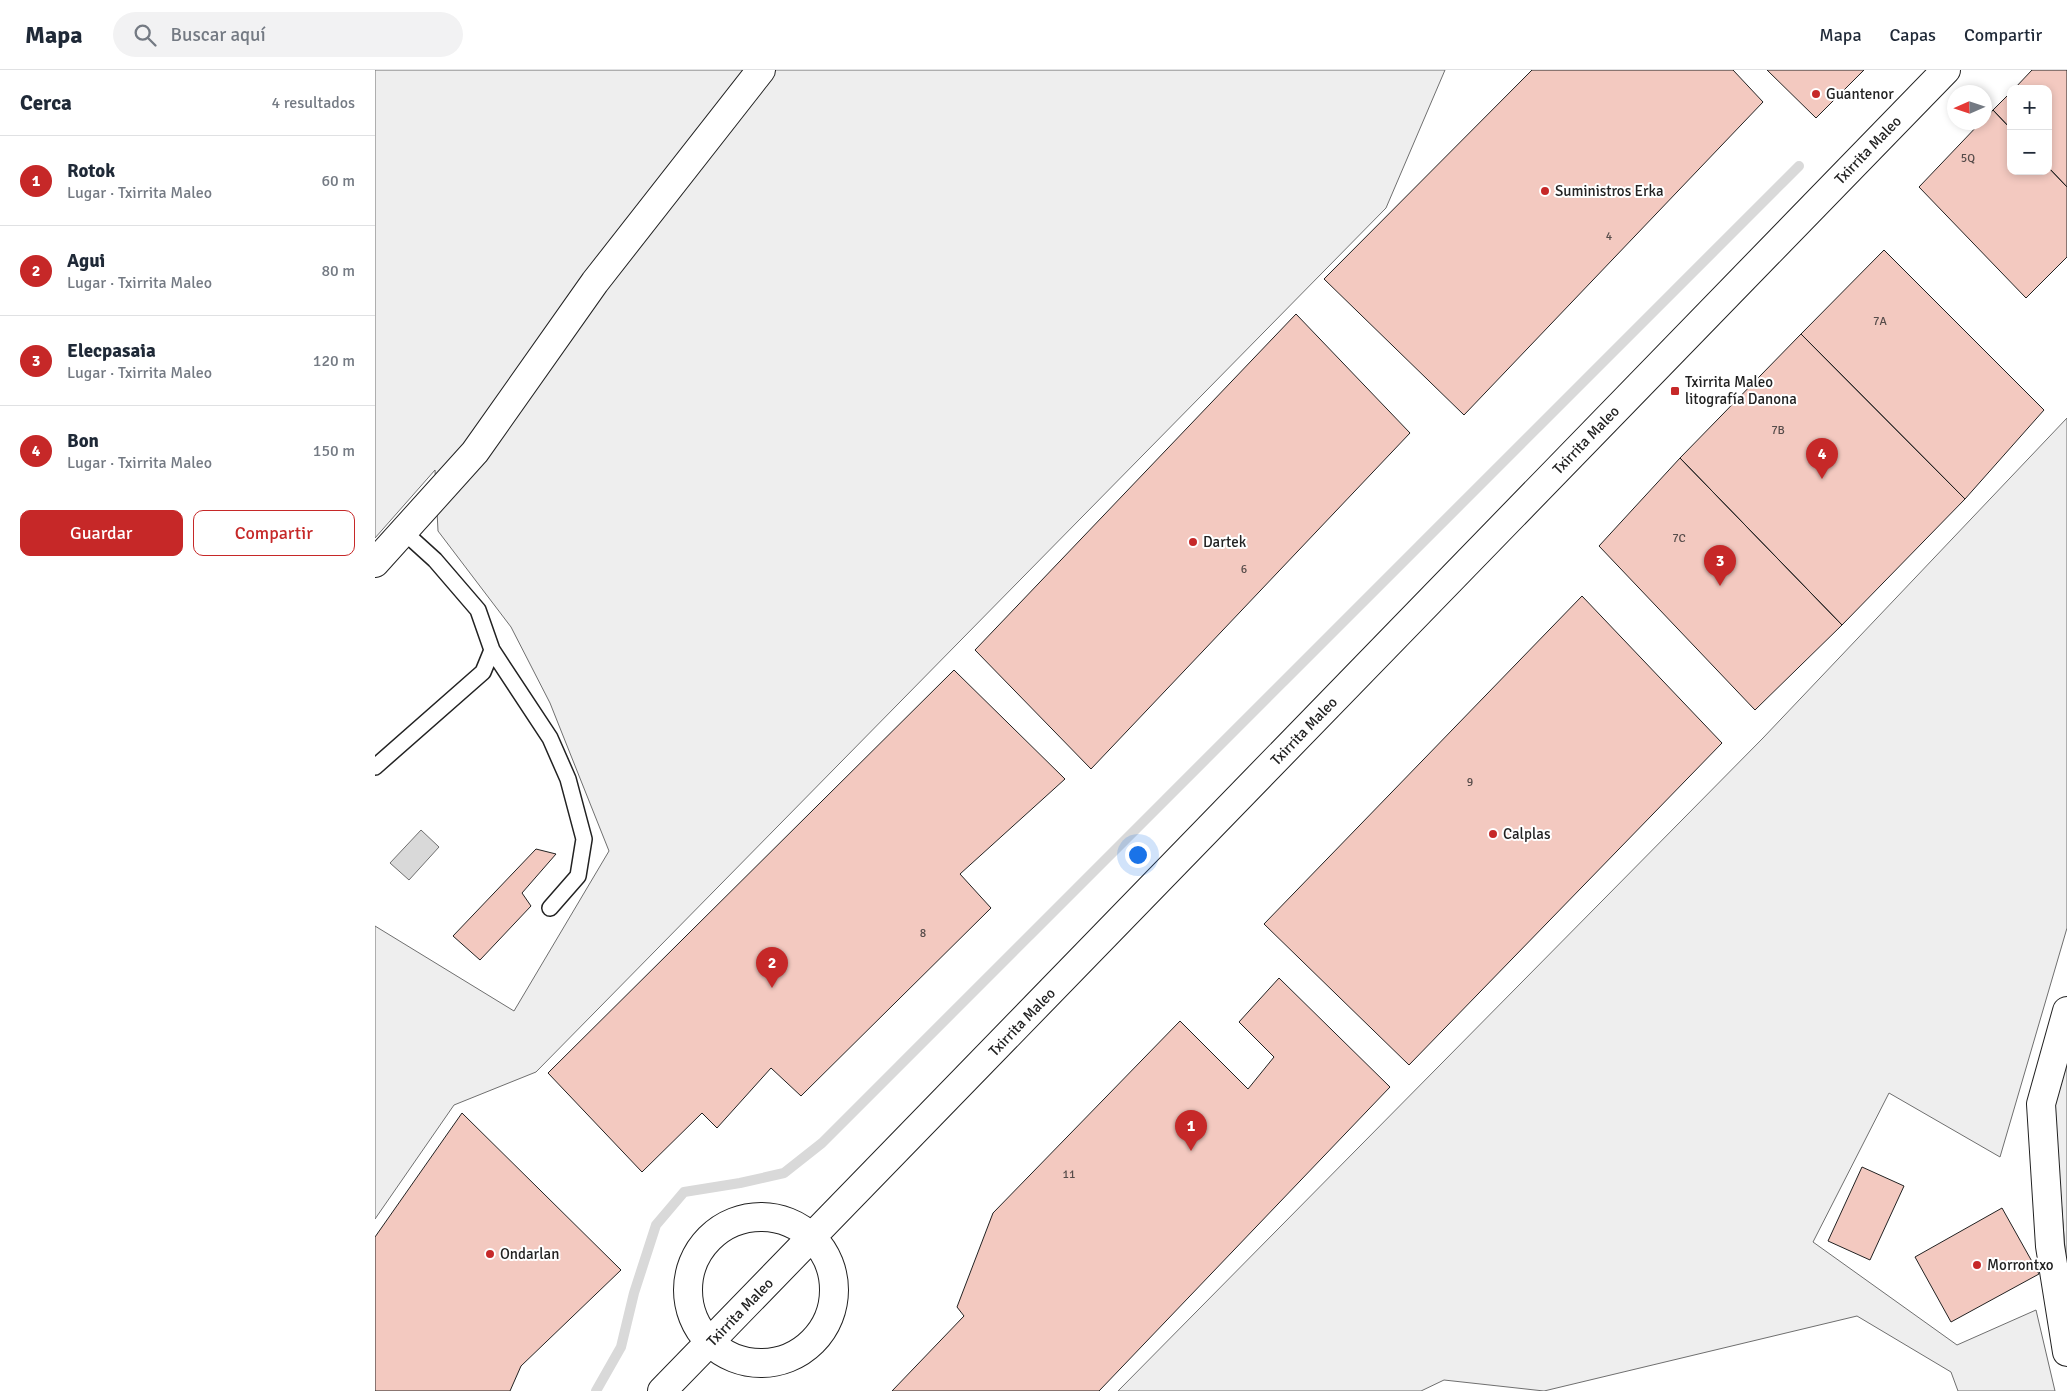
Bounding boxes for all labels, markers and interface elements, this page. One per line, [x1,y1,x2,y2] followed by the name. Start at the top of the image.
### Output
[113,12,463,57] search box
[25,20,83,50] text: Mapa
[131,21,159,49] icon: search
[171,23,266,47] text: Buscar aquí
[1819,24,1862,46] text: Mapa
[1890,24,1936,46] text: Capas
[1964,24,2042,46] text: Compartir
[1826,85,1894,103] place label: Guantenor
[1947,85,1992,130] north arrow
[2007,85,2052,175] map controls
[2007,85,2052,130] button: +
[1810,88,1822,100] marker: Guantenor
[20,90,72,116] text: Cerca
[272,93,355,113] text: 4 resultados
[1831,112,1905,188] street label: Txirrita Maleo
[2007,130,2052,175] button: −
[1961,151,1975,166] house number: 5Q
[67,159,115,183] text: Rotok
[32,171,40,191] text: 1
[321,171,355,191] text: 60 m
[1555,182,1664,200] place label: Suministros Erka
[67,183,212,203] text: Lugar · Txirrita Maleo
[1539,185,1551,197] marker: Suministros Erka
[1606,229,1613,244] house number: 4
[67,249,105,273] text: Agui
[32,261,40,281] text: 2
[321,261,355,281] text: 80 m
[67,273,212,293] text: Lugar · Txirrita Maleo
[1873,314,1888,329] house number: 7A
[67,339,156,363] text: Elecpasaia
[32,351,40,371] text: 3
[313,351,355,371] text: 120 m
[67,363,212,383] text: Lugar · Txirrita Maleo
[1685,373,1797,408] place label: Txirrita Maleo litografía Danona
[1669,385,1681,397] marker: Txirrita Maleo litografía Danona
[1549,402,1623,478] street label: Txirrita Maleo
[1771,423,1785,438] house number: 7B
[67,429,99,453] text: Bon
[1806,438,1838,479] pin: 4
[32,441,40,461] text: 4
[313,441,355,461] text: 150 m
[67,453,212,473] text: Lugar · Txirrita Maleo
[20,510,183,556] button: Guardar
[193,510,355,556] button: Compartir
[1672,531,1686,546] house number: 7C
[1203,533,1247,551] place label: Dartek
[1187,536,1199,548] marker: Dartek
[1704,545,1736,586] pin: 3
[1241,562,1247,577] house number: 6
[1267,693,1341,769] street label: Txirrita Maleo
[1467,775,1473,790] house number: 9
[1503,825,1551,843] place label: Calplas
[1487,828,1499,840] marker: Calplas
[1125,842,1151,868] your location
[920,926,926,941] house number: 8
[756,947,788,988] pin: 2
[985,984,1059,1060] street label: Txirrita Maleo
[1175,1110,1207,1151] pin: 1
[1063,1167,1075,1182] house number: 11
[500,1245,559,1263] place label: Ondarlan
[484,1248,496,1260] marker: Ondarlan
[1987,1256,2054,1274] place label: Morrontxo
[1971,1259,1983,1271] marker: Morrontxo
[703,1274,777,1350] street label: Txirrita Maleo

